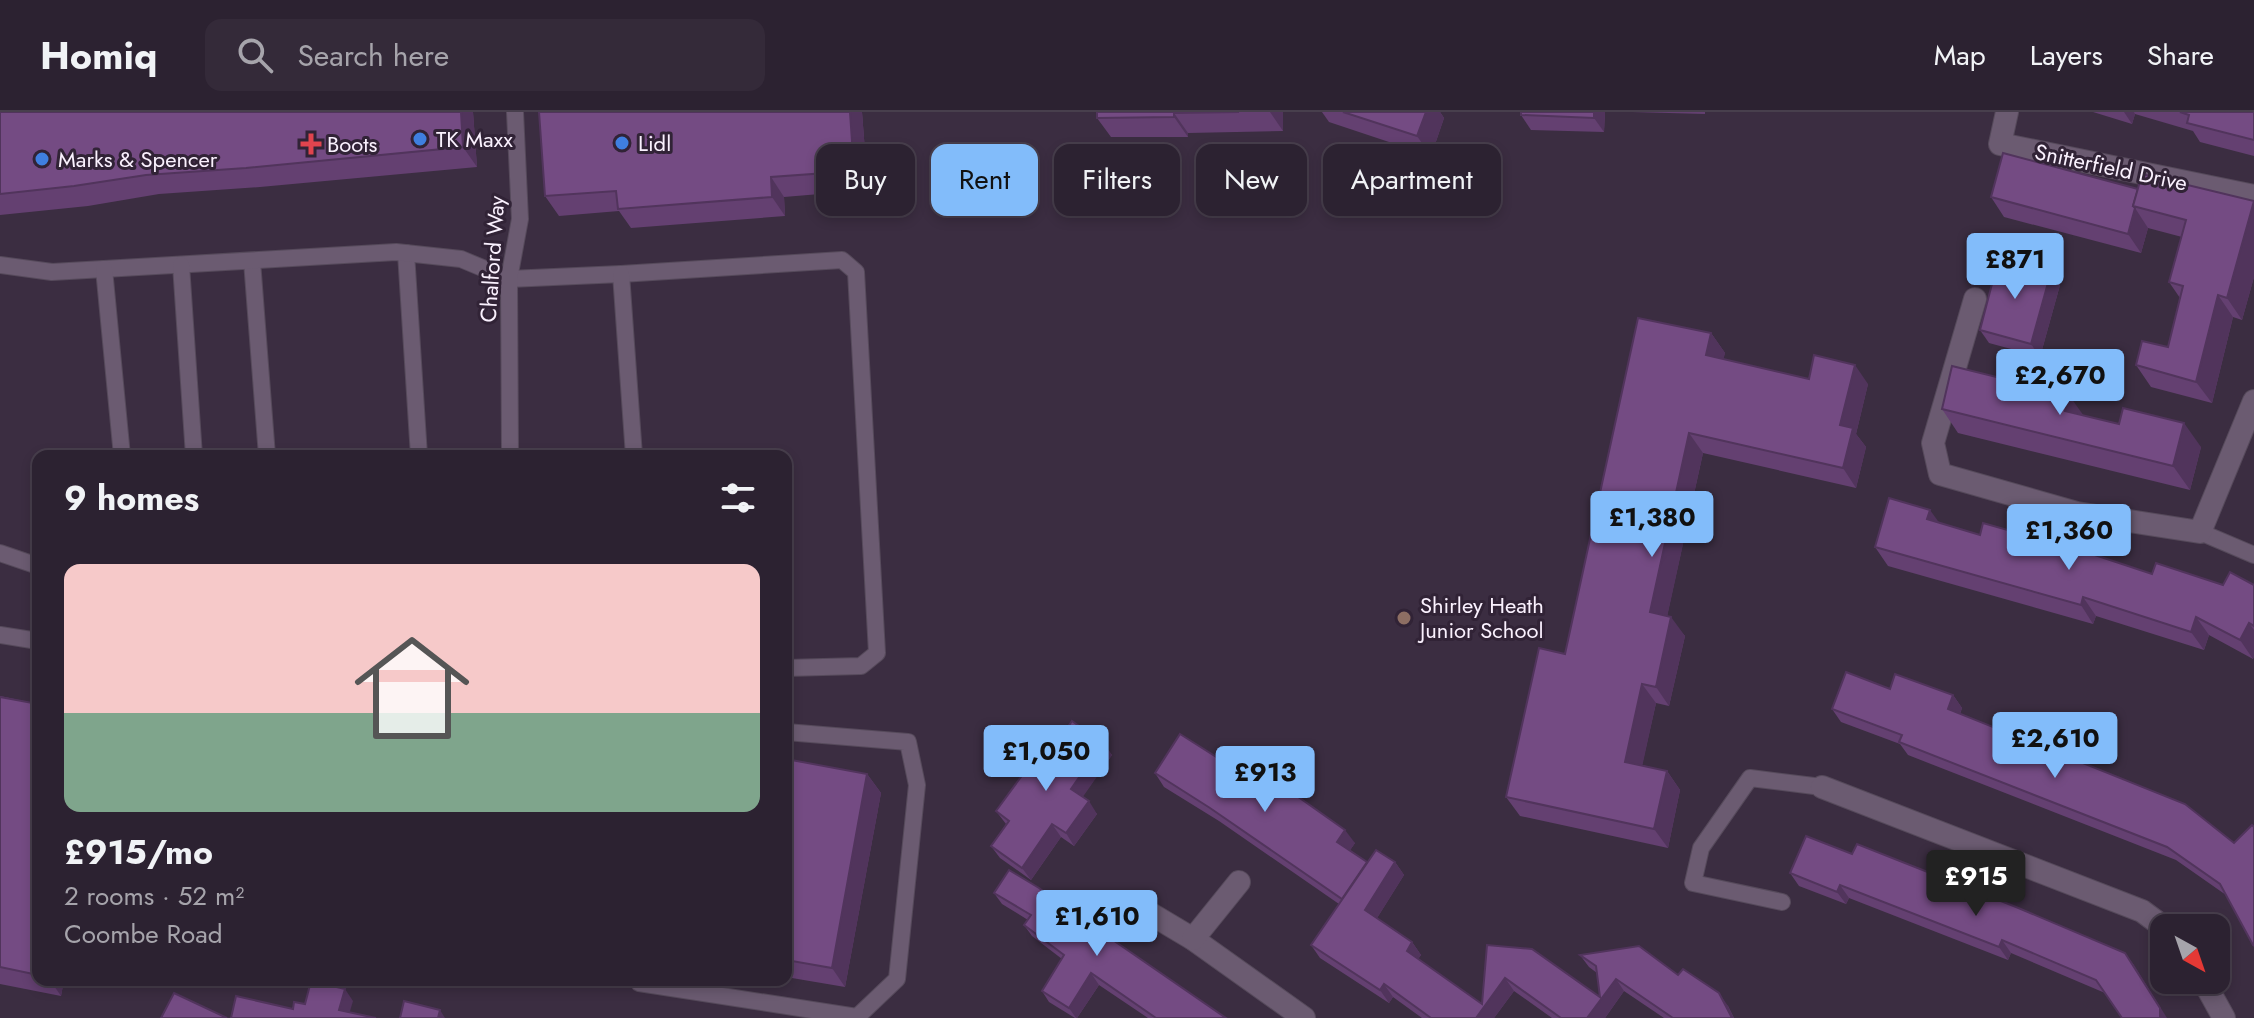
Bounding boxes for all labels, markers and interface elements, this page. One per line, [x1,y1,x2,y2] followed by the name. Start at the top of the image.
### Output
[205,19,765,91] search box
[40,28,157,83] text: Homiq
[233,33,277,77] icon: search
[297,34,449,77] text: Search here
[1934,35,1986,76] text: Map
[2030,35,2103,76] text: Layers
[2147,35,2214,76] text: Share
[436,123,514,155] place label: TK Maxx
[638,127,671,159] place label: Lidl
[327,128,378,160] place label: Boots
[411,130,429,148] marker: TK Maxx
[613,134,631,152] marker: Lidl
[302,135,320,153] marker: Boots
[2032,135,2190,199] street label: Snitterfield Drive
[58,143,218,175] place label: Marks & Spencer
[816,144,915,216] chip: Buy
[931,144,1038,216] chip: Rent
[1054,144,1180,216] chip: Filters
[1196,144,1307,216] chip: New
[1323,144,1501,216] chip: Apartment
[33,150,51,168] marker: Marks & Spencer
[472,194,512,323] street label: Chalford Way
[1968,233,2062,301] pin: £871
[1985,240,2045,278] text: £871
[1995,349,2125,417] pin: £2,670
[2014,356,2106,394] text: £2,670
[64,474,199,523] text: 9 homes
[716,476,760,520] icon: filters
[1587,491,1717,559] pin: £1,380
[1608,498,1696,536] text: £1,380
[2004,504,2134,572] pin: £1,360
[2025,511,2113,549] text: £1,360
[1417,589,1544,646] place label: Shirley Heath Junior School
[1395,609,1413,627] marker: Shirley Heath Junior School
[340,616,484,760] icon: home
[1990,712,2120,780] pin: £2,610
[2010,719,2100,757] text: £2,610
[981,725,1111,793] pin: £1,050
[1002,732,1090,770] text: £1,050
[1218,746,1312,814] pin: £913
[1234,753,1296,791] text: £913
[64,828,213,877] text: £915/mo
[1929,850,2023,918] pin: £915
[1944,857,2008,895] text: £915
[64,877,244,915] text: 2 rooms · 52 m²
[1032,890,1162,958] pin: £1,610
[1054,897,1140,935] text: £1,610
[2150,914,2230,994] north arrow
[2150,914,2230,994] map controls
[64,915,223,953] text: Coombe Road

